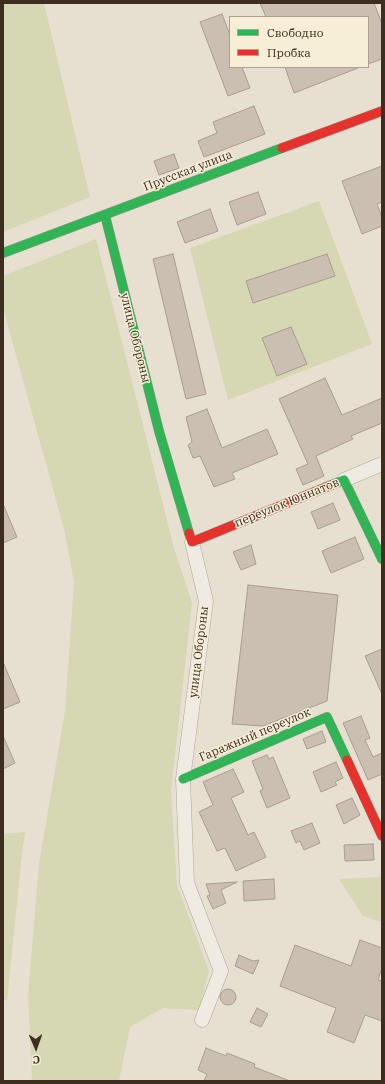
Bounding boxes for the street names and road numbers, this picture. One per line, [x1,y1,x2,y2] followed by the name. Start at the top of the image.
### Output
[142,147,234,195] street label: Прусская улица
[117,292,153,384] street label: улица Обороны
[233,475,341,531] street label: переулок Юннатов
[186,605,212,699] street label: улица Обороны
[197,705,313,765] street label: Гаражный переулок

